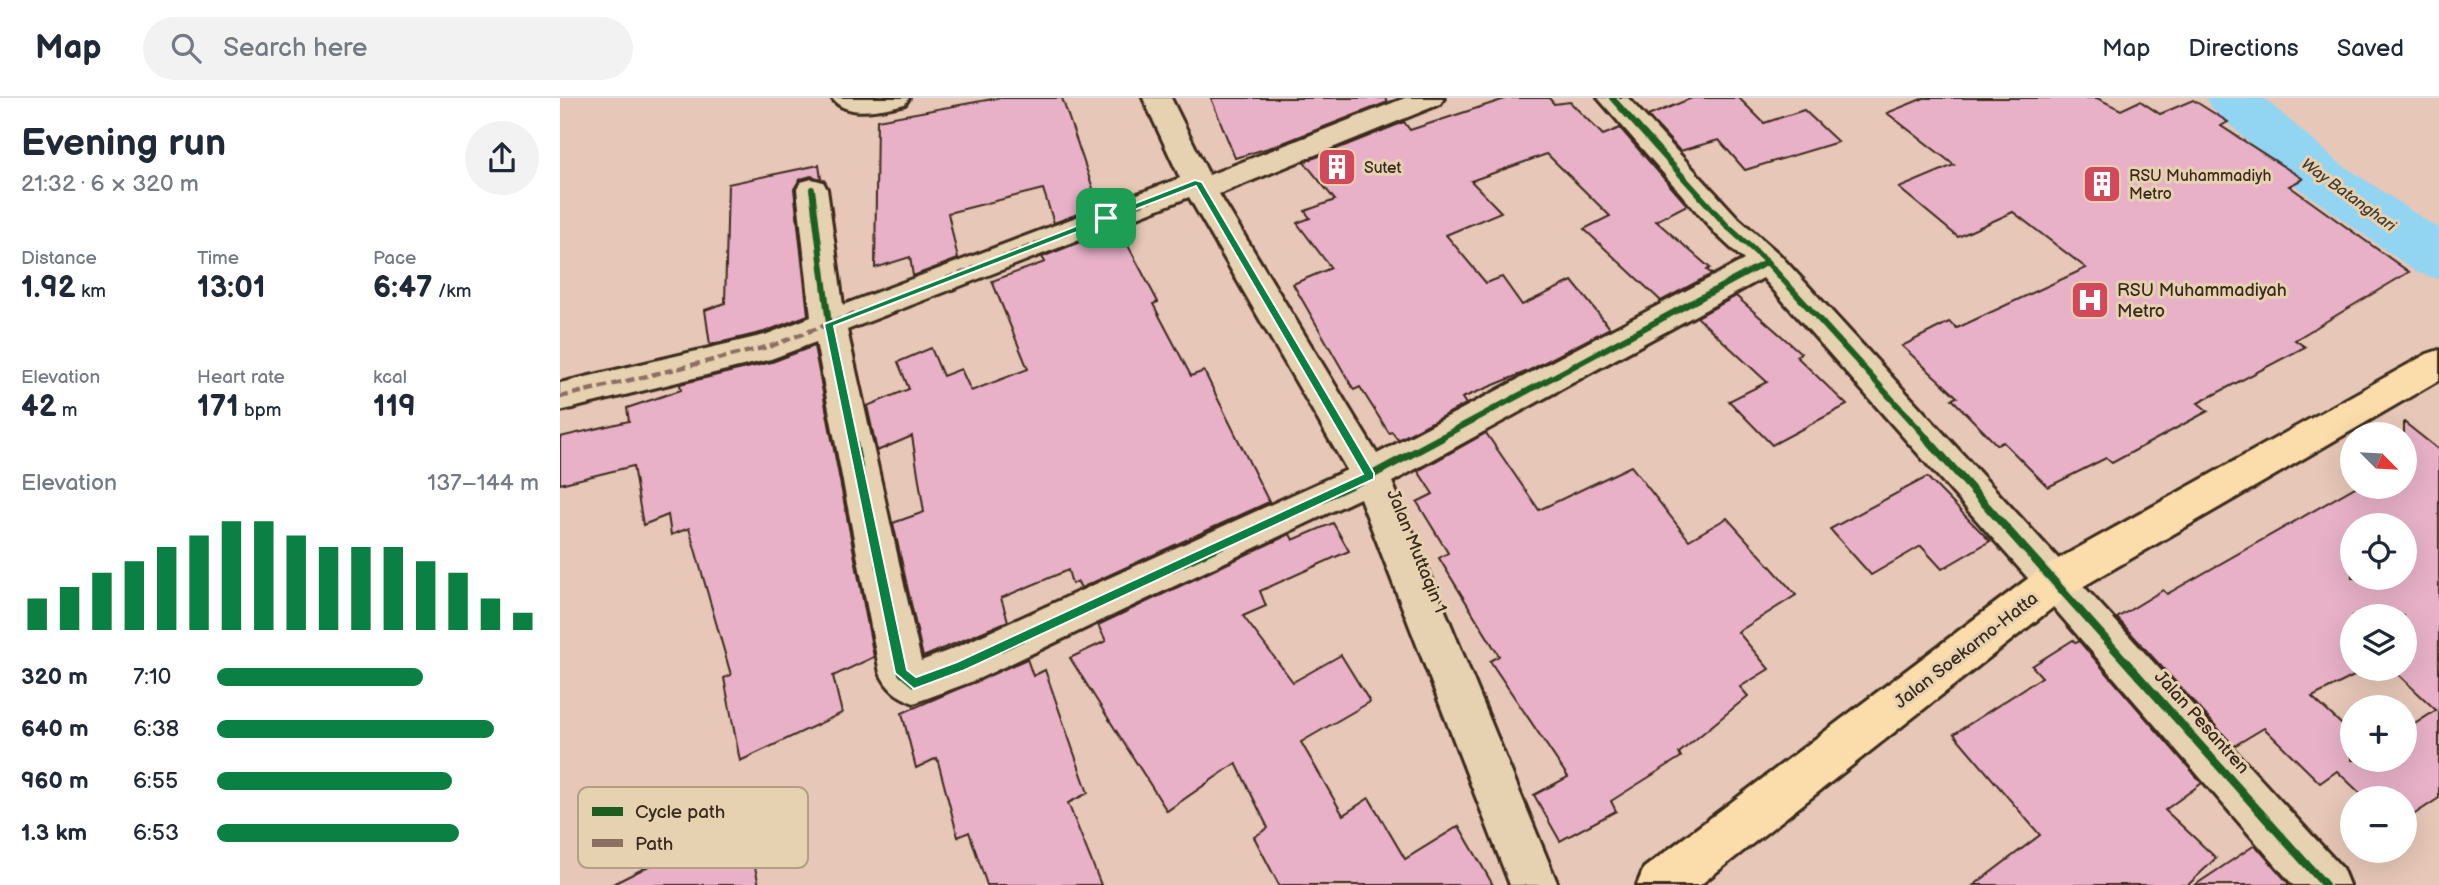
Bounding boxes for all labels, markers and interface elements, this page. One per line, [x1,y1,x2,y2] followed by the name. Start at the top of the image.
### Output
[143,17,633,80] search box
[35,28,101,68] text: Map
[167,29,205,67] icon: search
[223,33,367,64] text: Search here
[2102,34,2150,63] text: Map
[2188,34,2299,63] text: Directions
[2337,34,2404,63] text: Saved
[21,121,226,166] text: Evening run
[465,121,539,195] button: share
[1316,146,1358,188] building icon: Sutet
[2297,155,2400,237] water label: Way Batanghari
[1364,159,1402,178] place label: Sutet
[2081,163,2123,205] building icon: RSU Muhammadiyh Metro
[2129,167,2271,204] place label: RSU Muhammadiyh Metro
[21,170,199,198] text: 21:32 · 6 × 320 m
[1076,188,1136,248] pin
[1087,199,1125,237] icon: arrive
[21,247,97,270] text: Distance
[197,247,239,270] text: Time
[373,247,416,270] text: Pace
[21,270,76,306] text: 1.92
[197,270,266,306] text: 13:01
[373,270,433,306] text: 6:47
[2069,279,2111,321] hospital icon: RSU Muhammadiyah Metro
[76,280,106,303] text: km
[433,280,471,303] text: /km
[2117,280,2287,322] place label: RSU Muhammadiyah Metro
[21,366,100,389] text: Elevation
[197,366,285,389] text: Heart rate
[373,366,407,389] text: kcal
[21,389,57,425] text: 42
[197,389,239,425] text: 171
[373,389,416,425] text: 119
[57,399,77,422] text: m
[239,399,281,422] text: bpm
[2340,422,2417,499] north arrow
[2340,422,2417,863] map controls
[21,469,117,497] text: Elevation
[427,469,539,497] text: 137–144 m
[1382,486,1451,616] street label: Jalan Muttaqin 1
[2340,513,2417,590] button: locate
[1891,588,2042,713] street label: Jalan Soekarno-Hatta
[2340,604,2417,681] button: layers
[21,663,88,691] text: 320 m
[133,663,171,691] text: 7:10
[2150,667,2253,778] street label: Jalan Pesantren
[2340,695,2417,772] button: +
[21,715,89,743] text: 640 m
[133,715,179,743] text: 6:38
[21,767,89,795] text: 960 m
[133,767,178,795] text: 6:55
[2340,786,2417,863] button: −
[578,787,808,868] legend
[635,801,725,824] text: Cycle path
[21,819,87,847] text: 1.3 km
[133,819,179,847] text: 6:53
[635,833,673,856] text: Path

